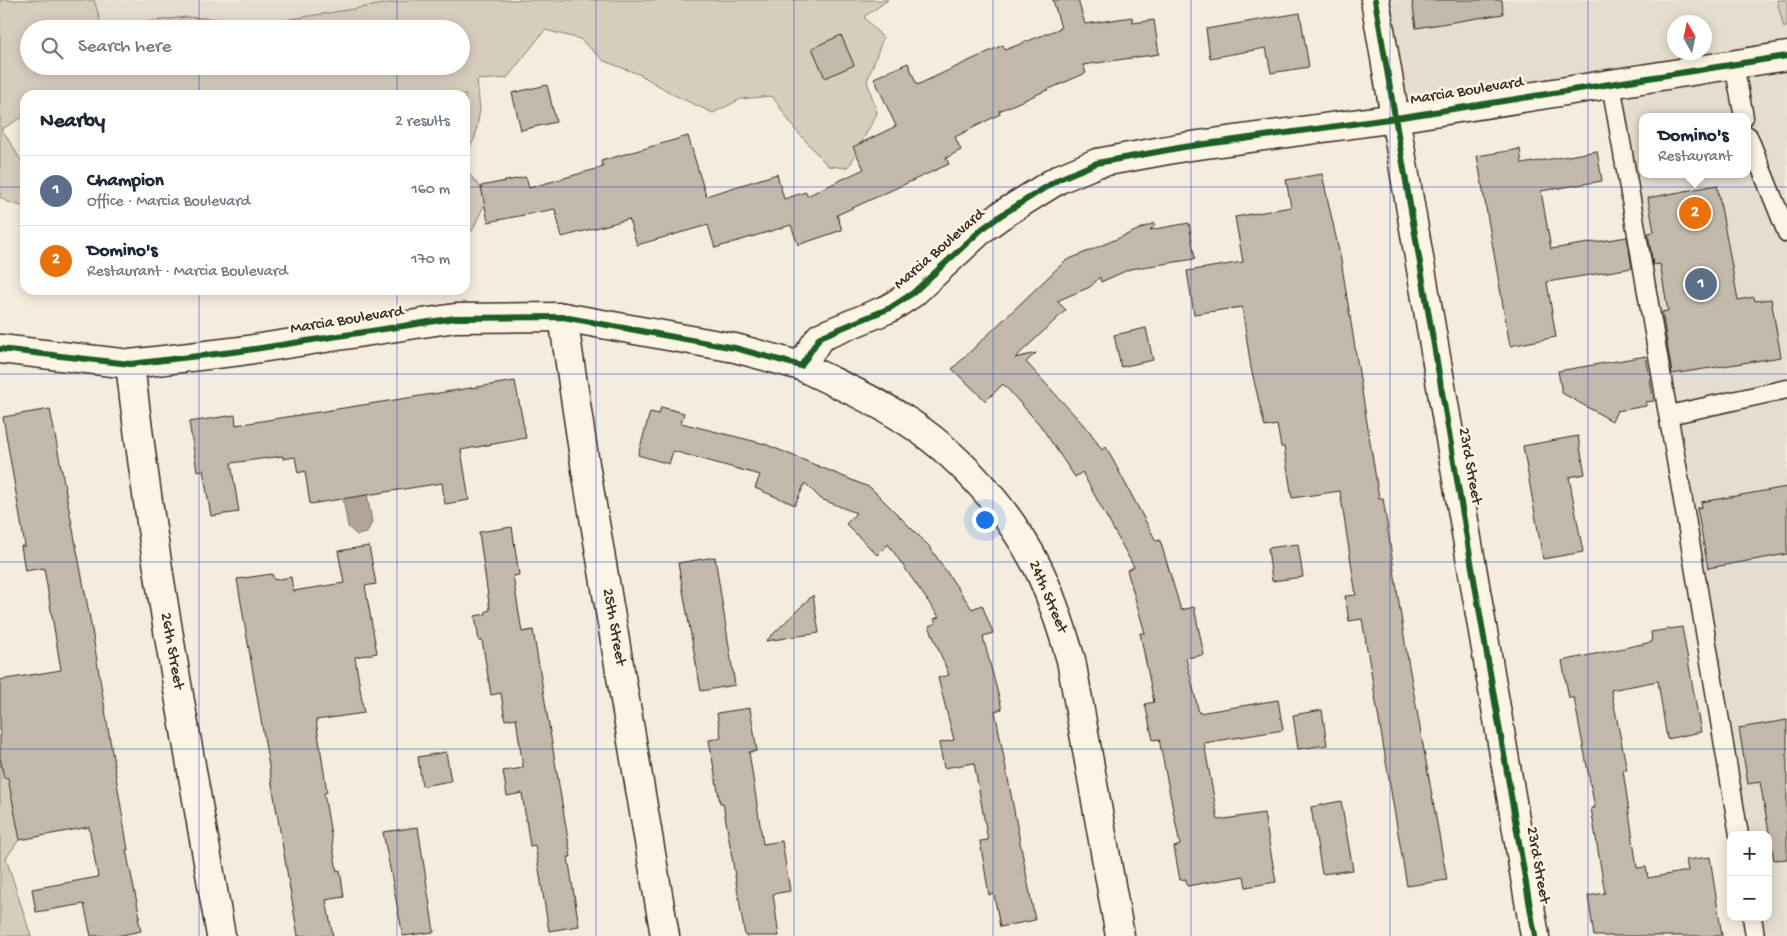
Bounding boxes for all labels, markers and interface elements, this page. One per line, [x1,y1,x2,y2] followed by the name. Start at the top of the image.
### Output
[1667,15,1712,60] north arrow
[20,20,470,75] search box
[38,34,66,62] icon: search
[78,36,172,59] text: Search here
[1409,73,1526,110] street label: Marcia Boulevard
[40,110,105,135] text: Nearby
[395,113,450,132] text: 2 results
[1639,113,1751,178] popup
[1658,125,1729,148] text: Domino's
[1658,148,1732,167] text: Restaurant
[87,170,164,193] text: Champion
[53,181,59,200] text: 1
[411,181,450,200] text: 160 m
[87,193,250,212] text: Office · Marcia Boulevard
[1679,194,1711,232] pin: 2
[891,204,990,295] street label: Marcia Boulevard
[87,240,158,263] text: Domino's
[52,251,60,270] text: 2
[411,251,450,270] text: 170 m
[87,263,288,282] text: Restaurant · Marcia Boulevard
[1685,265,1717,303] pin: 1
[289,302,406,339] street label: Marcia Boulevard
[1453,426,1485,507] street label: 23rd Street
[972,507,998,533] your location
[1023,558,1071,637] street label: 24th Street
[597,587,629,668] street label: 25th Street
[155,611,187,692] street label: 26th Street
[1521,825,1553,906] street label: 23rd Street
[1727,831,1772,921] map controls
[1727,831,1772,876] button: +
[1727,876,1772,921] button: −

